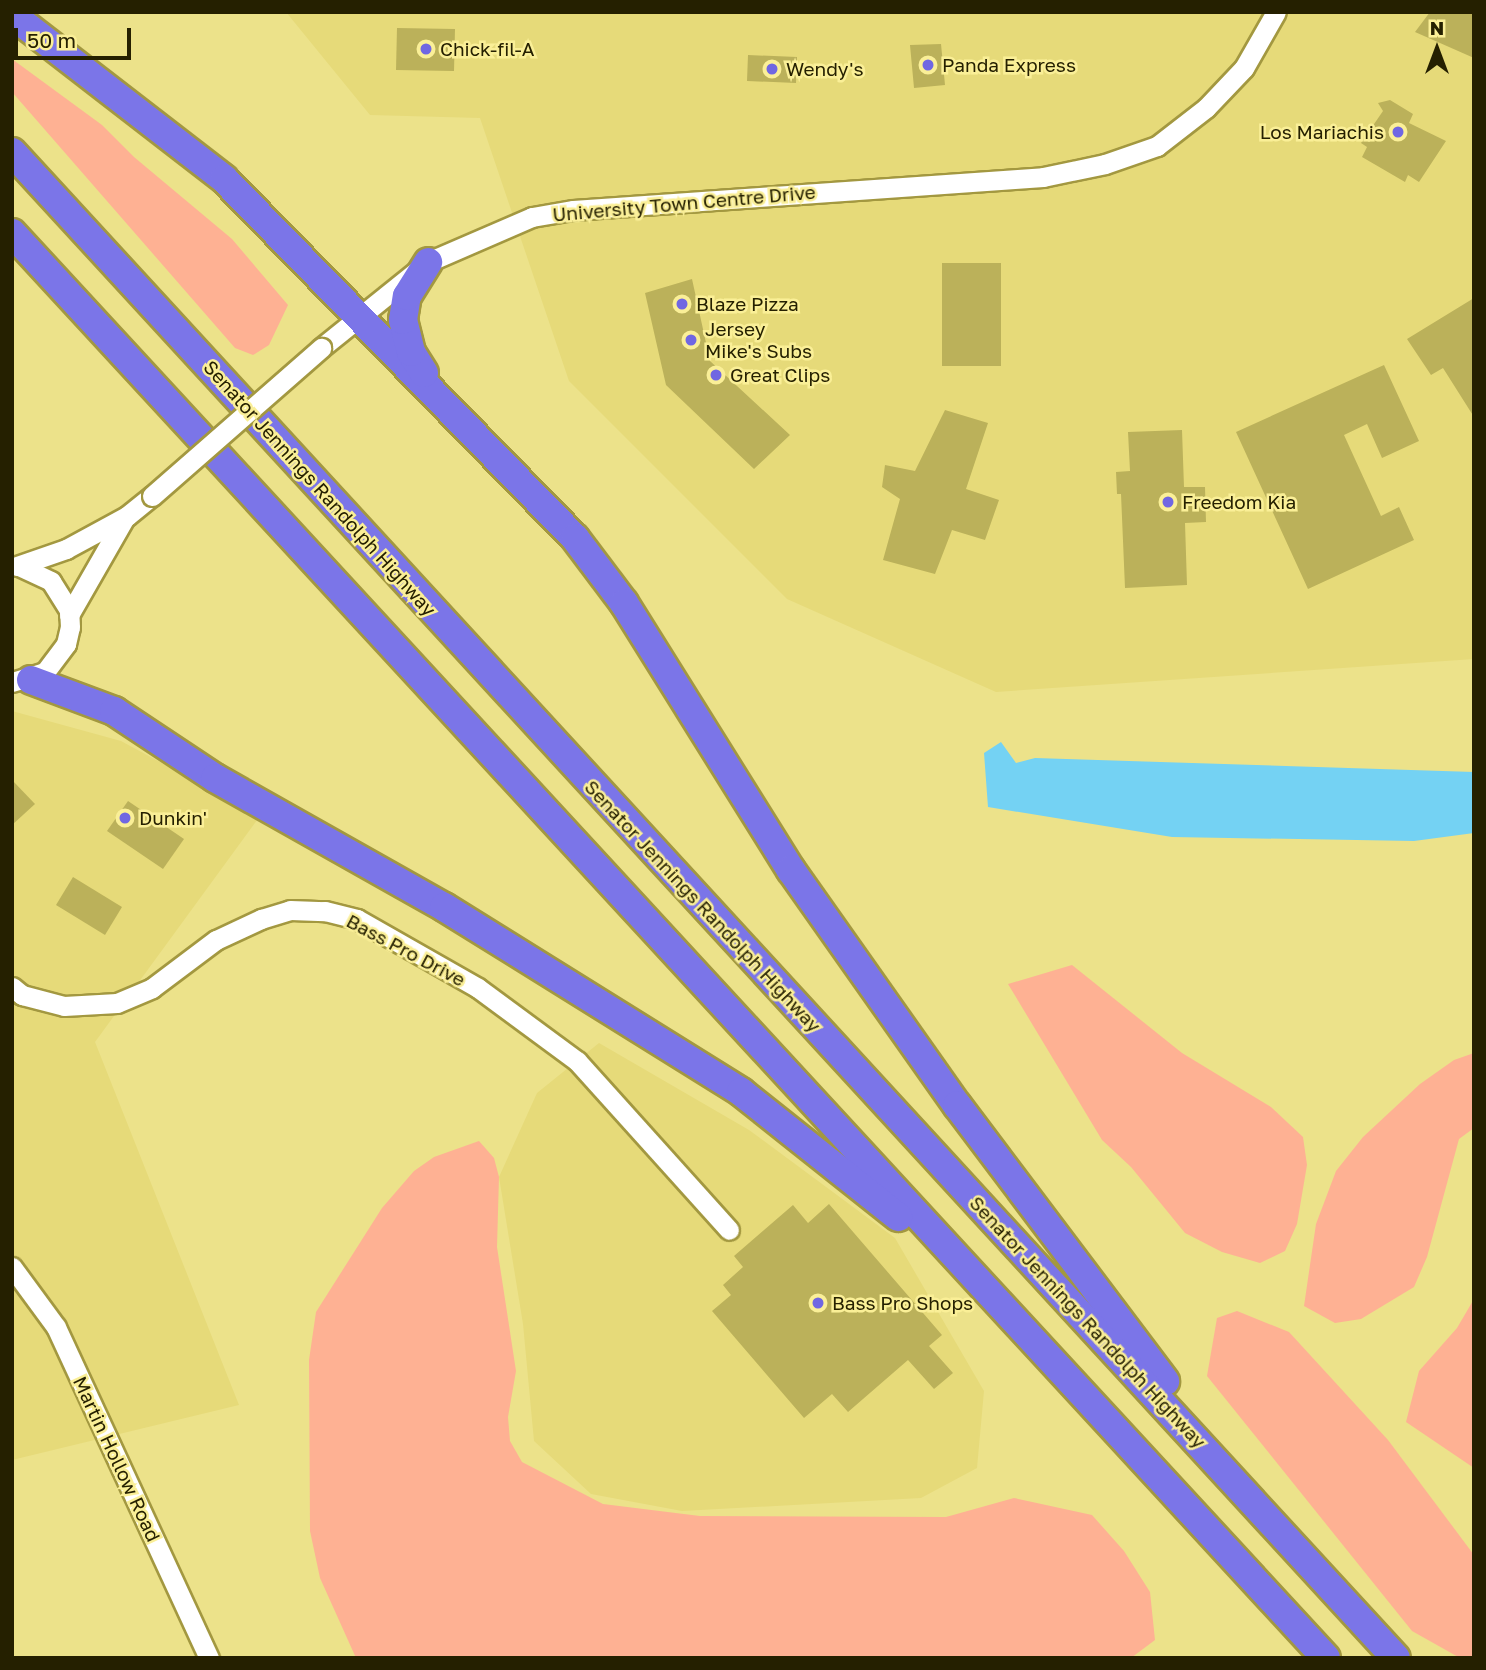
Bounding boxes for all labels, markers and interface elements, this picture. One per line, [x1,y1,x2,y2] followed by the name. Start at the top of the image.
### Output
[18,14,135,58] scale bar
[1402,14,1472,84] north arrow
[1430,16,1444,39] text: N
[27,27,76,53] text: 50 m
[440,38,535,60] place label: Chick-fil-A
[418,41,434,57] marker: Chick-fil-A
[942,54,1076,76] place label: Panda Express
[920,57,936,73] marker: Panda Express
[786,58,864,80] place label: Wendy's
[764,61,780,77] marker: Wendy's
[1260,121,1384,143] place label: Los Mariachis
[1390,124,1406,140] marker: Los Mariachis
[551,180,817,226] street label: University Town Centre Drive
[696,293,799,315] place label: Blaze Pizza
[674,296,690,312] marker: Blaze Pizza
[705,318,812,362] place label: Jersey Mike's Subs
[683,332,699,348] marker: Jersey Mike's Subs
[199,356,441,620] street label: Senator Jennings Randolph Highway
[730,364,830,386] place label: Great Clips
[708,367,724,383] marker: Great Clips
[1182,491,1296,513] place label: Freedom Kia
[1160,494,1176,510] marker: Freedom Kia
[580,775,826,1037] street label: Senator Jennings Randolph Highway
[139,807,207,829] place label: Dunkin'
[117,810,133,826] marker: Dunkin'
[343,909,469,991] street label: Bass Pro Drive
[965,1191,1211,1453] street label: Senator Jennings Randolph Highway
[832,1292,973,1314] place label: Bass Pro Shops
[810,1295,826,1311] marker: Bass Pro Shops
[69,1373,165,1545] street label: Martin Hollow Road

